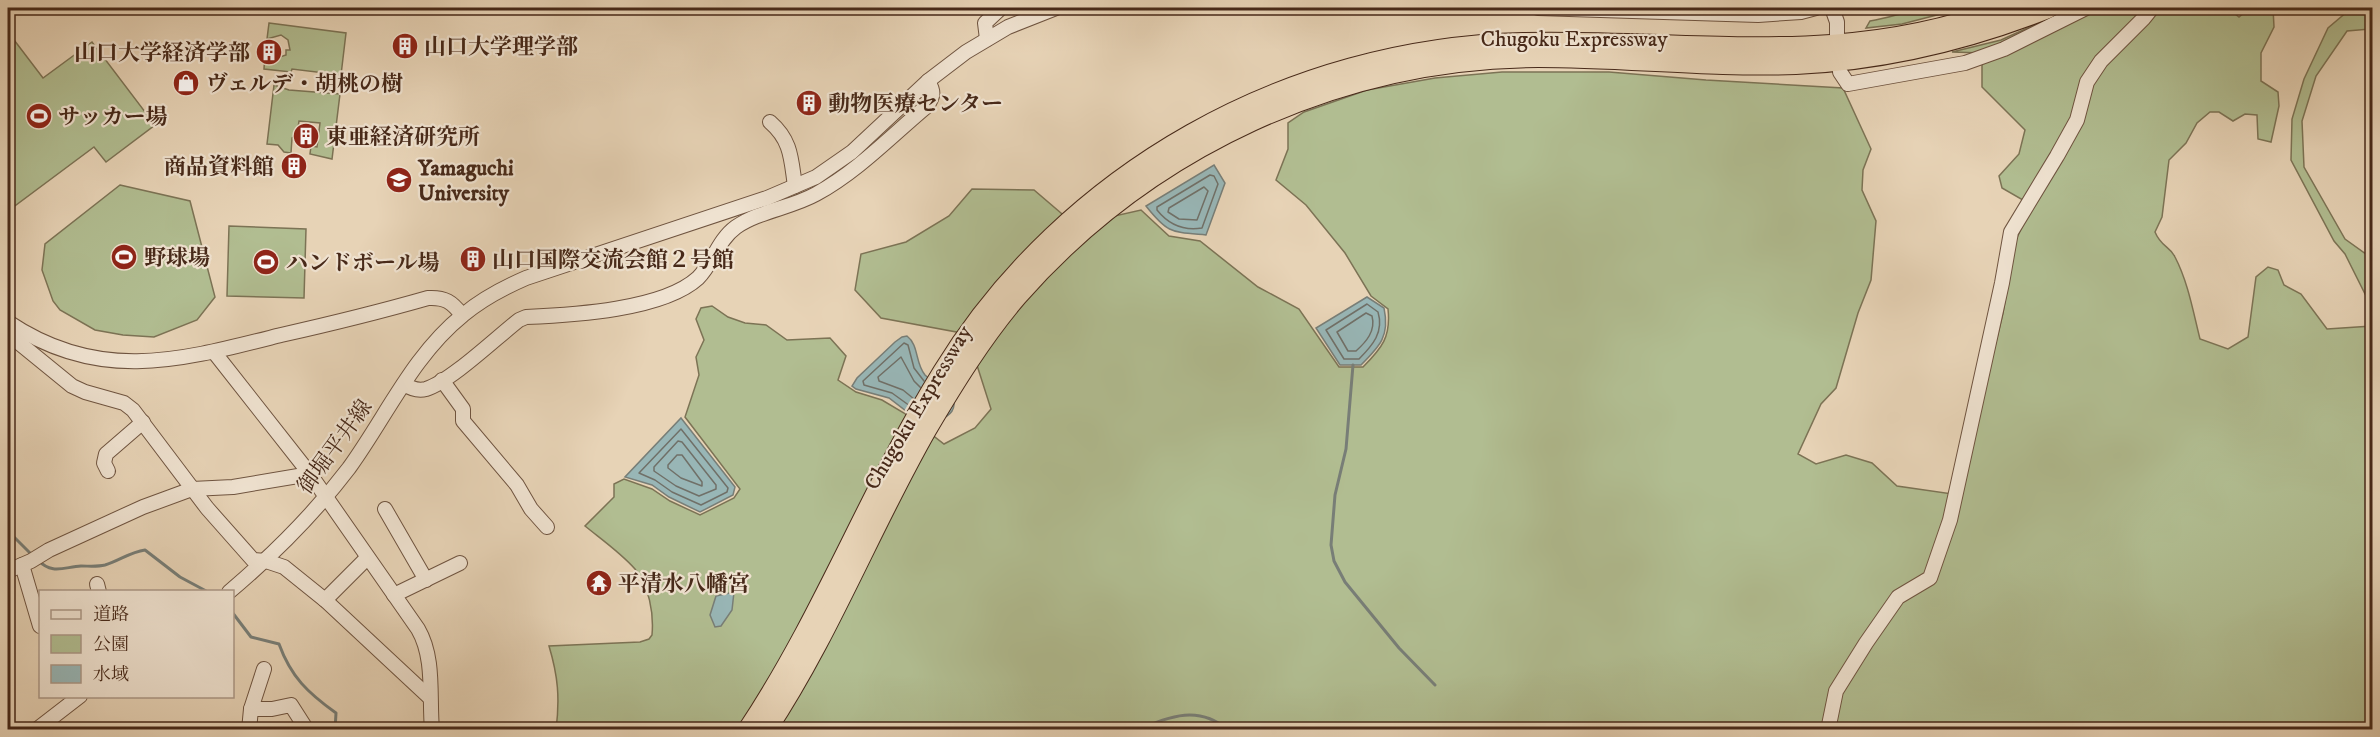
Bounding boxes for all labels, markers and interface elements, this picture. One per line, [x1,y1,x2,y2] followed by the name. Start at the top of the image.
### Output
[1480,26,1668,53] street label: Chugoku Expressway
[390,31,420,61] building icon: 山口大学理学部
[424,34,578,61] place label: 山口大学理学部
[254,37,284,67] building icon: 山口大学経済学部
[74,40,250,67] place label: 山口大学経済学部
[171,68,201,98] shop icon: ヴェルデ・胡桃の樹
[206,71,403,98] place label: ヴェルデ・胡桃の樹
[794,88,824,118] building icon: 動物医療センター
[828,91,1003,118] place label: 動物医療センター
[24,101,54,131] sports icon: サッカー場
[58,104,168,131] place label: サッカー場
[291,121,321,151] building icon: 東亜経済研究所
[326,124,480,151] place label: 東亜経済研究所
[279,151,309,181] building icon: 商品資料館
[164,154,274,181] place label: 商品資料館
[417,155,514,207] place label: Yamaguchi University
[384,165,414,195] school or university icon: Yamaguchi University
[109,242,139,272] sports icon: 野球場
[458,244,488,274] building icon: 山口国際交流会館２号館
[144,245,210,272] place label: 野球場
[251,247,281,277] sports icon: ハンドボール場
[492,247,734,274] place label: 山口国際交流会館２号館
[286,250,440,277] place label: ハンドボール場
[859,320,978,495] street label: Chugoku Expressway
[292,394,378,499] street label: 御堀平井線
[584,568,614,598] temple icon: 平清水八幡宮
[618,571,750,598] place label: 平清水八幡宮
[39,590,234,698] legend
[93,604,129,626] text: 道路
[93,634,129,656] text: 公園
[93,664,129,686] text: 水域

